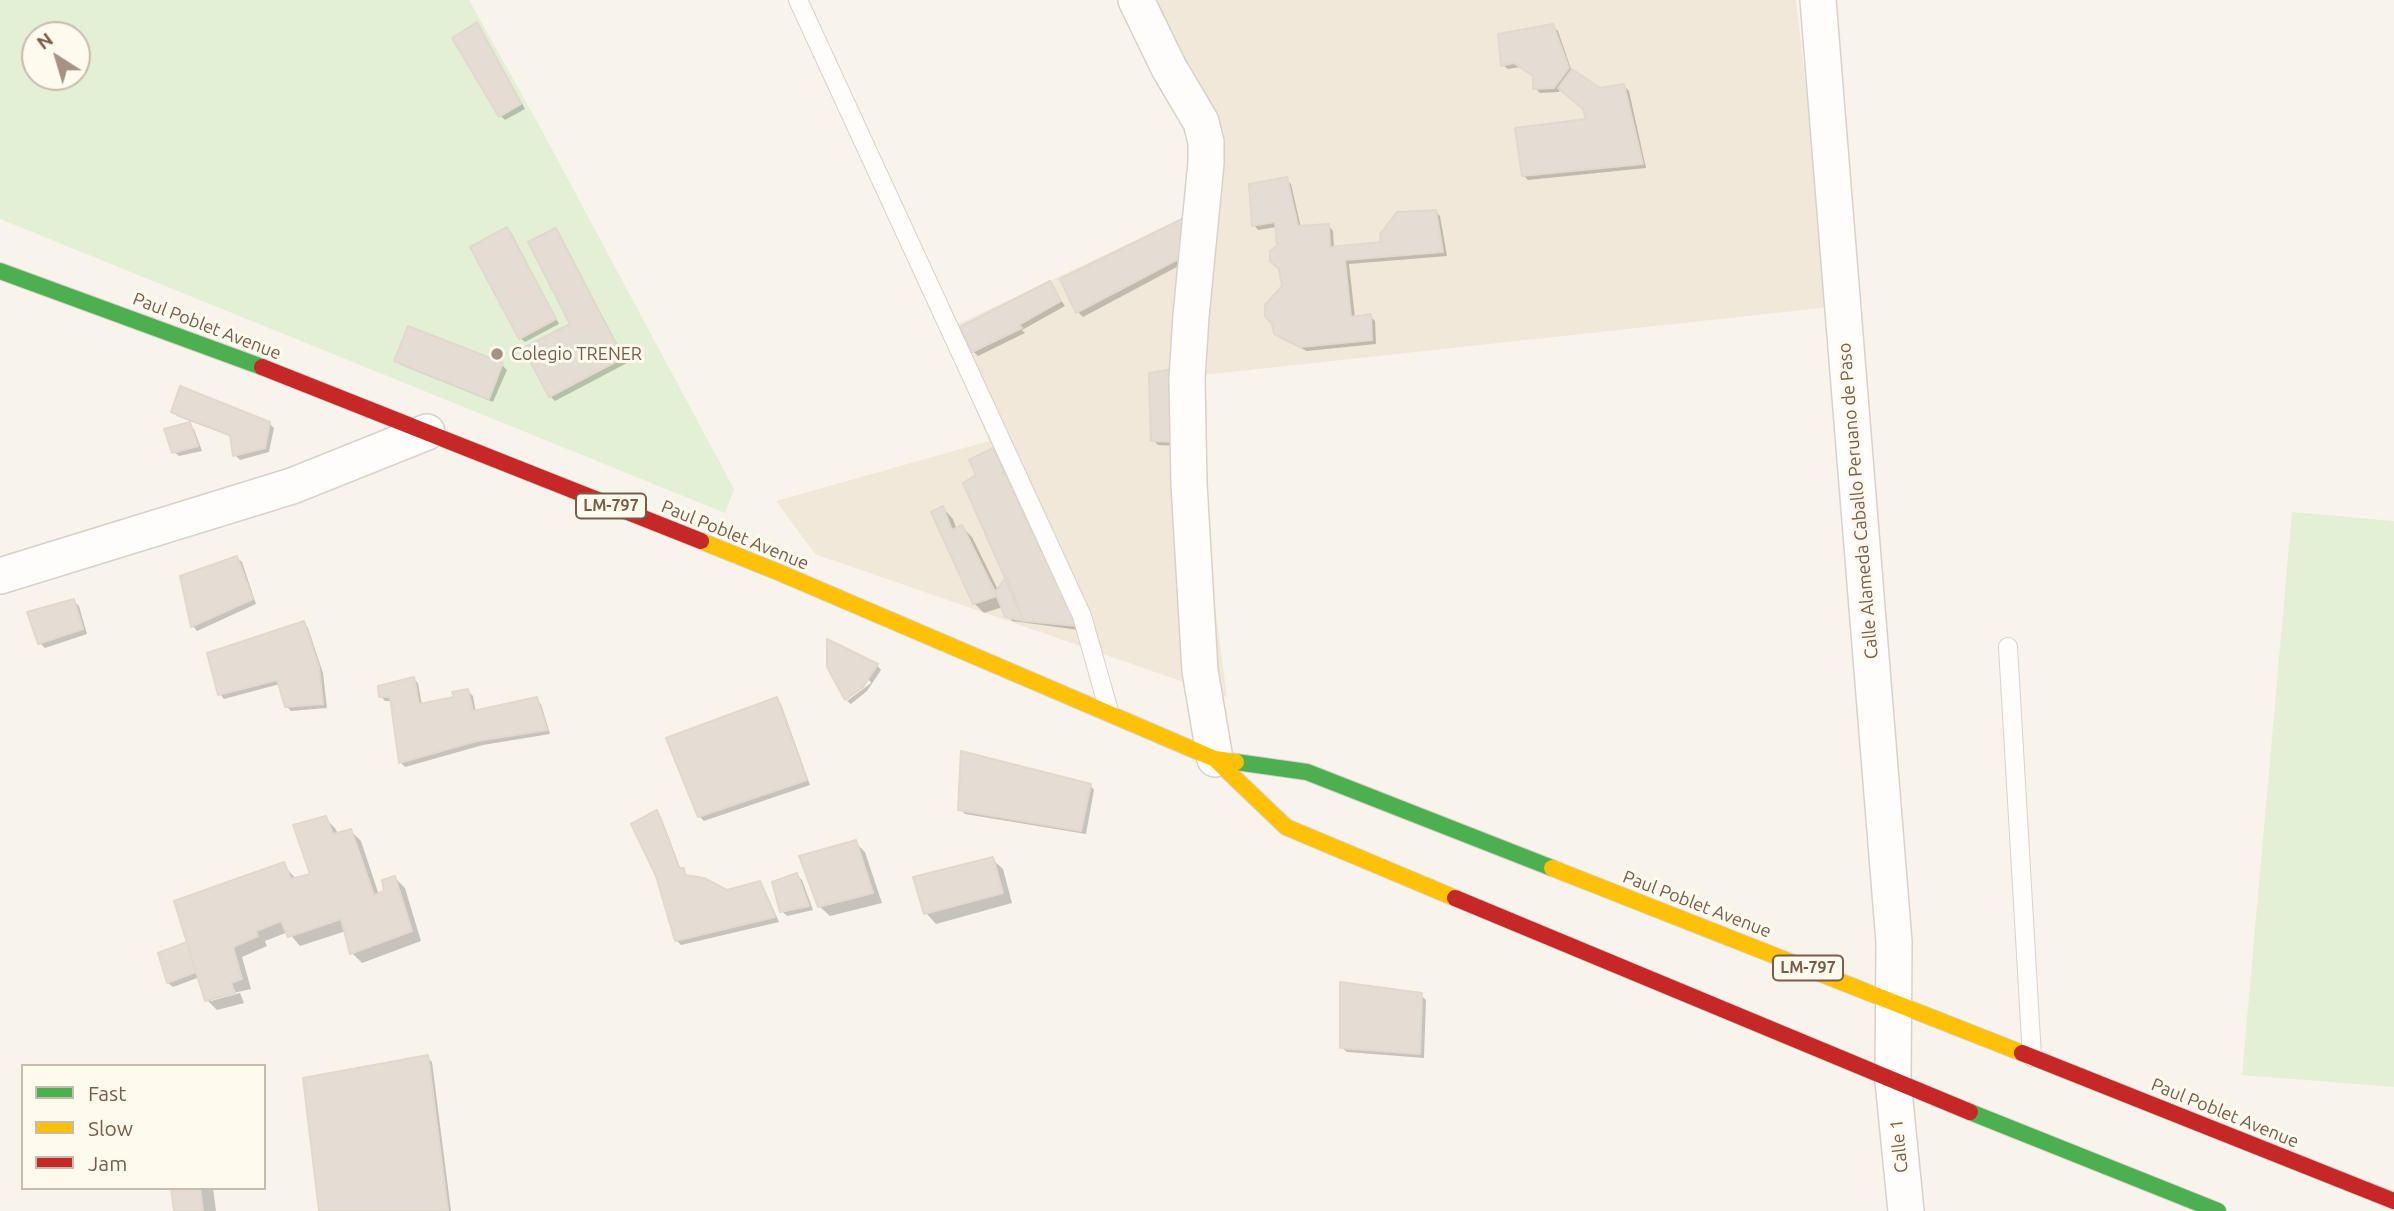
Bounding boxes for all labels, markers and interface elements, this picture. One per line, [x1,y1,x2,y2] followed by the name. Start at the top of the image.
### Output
[21,21,91,91] north arrow
[32,28,57,54] text: N
[130,288,284,364] street label: Paul Poblet Avenue
[1833,342,1883,660] street label: Calle Alameda Caballo Peruano de Paso
[511,343,642,365] place label: Colegio TRENER
[489,346,505,362] marker: Colegio TRENER
[576,494,646,519] road number: LM-797
[658,496,812,574] street label: Paul Poblet Avenue
[1620,866,1774,942] street label: Paul Poblet Avenue
[1773,956,1843,980] road number: LM-797
[21,1064,266,1190] legend
[2148,1074,2302,1152] street label: Paul Poblet Avenue
[88,1081,126,1105] text: Fast
[88,1116,133,1140] text: Slow
[1885,1118,1913,1174] street label: Calle 1
[88,1151,127,1175] text: Jam

